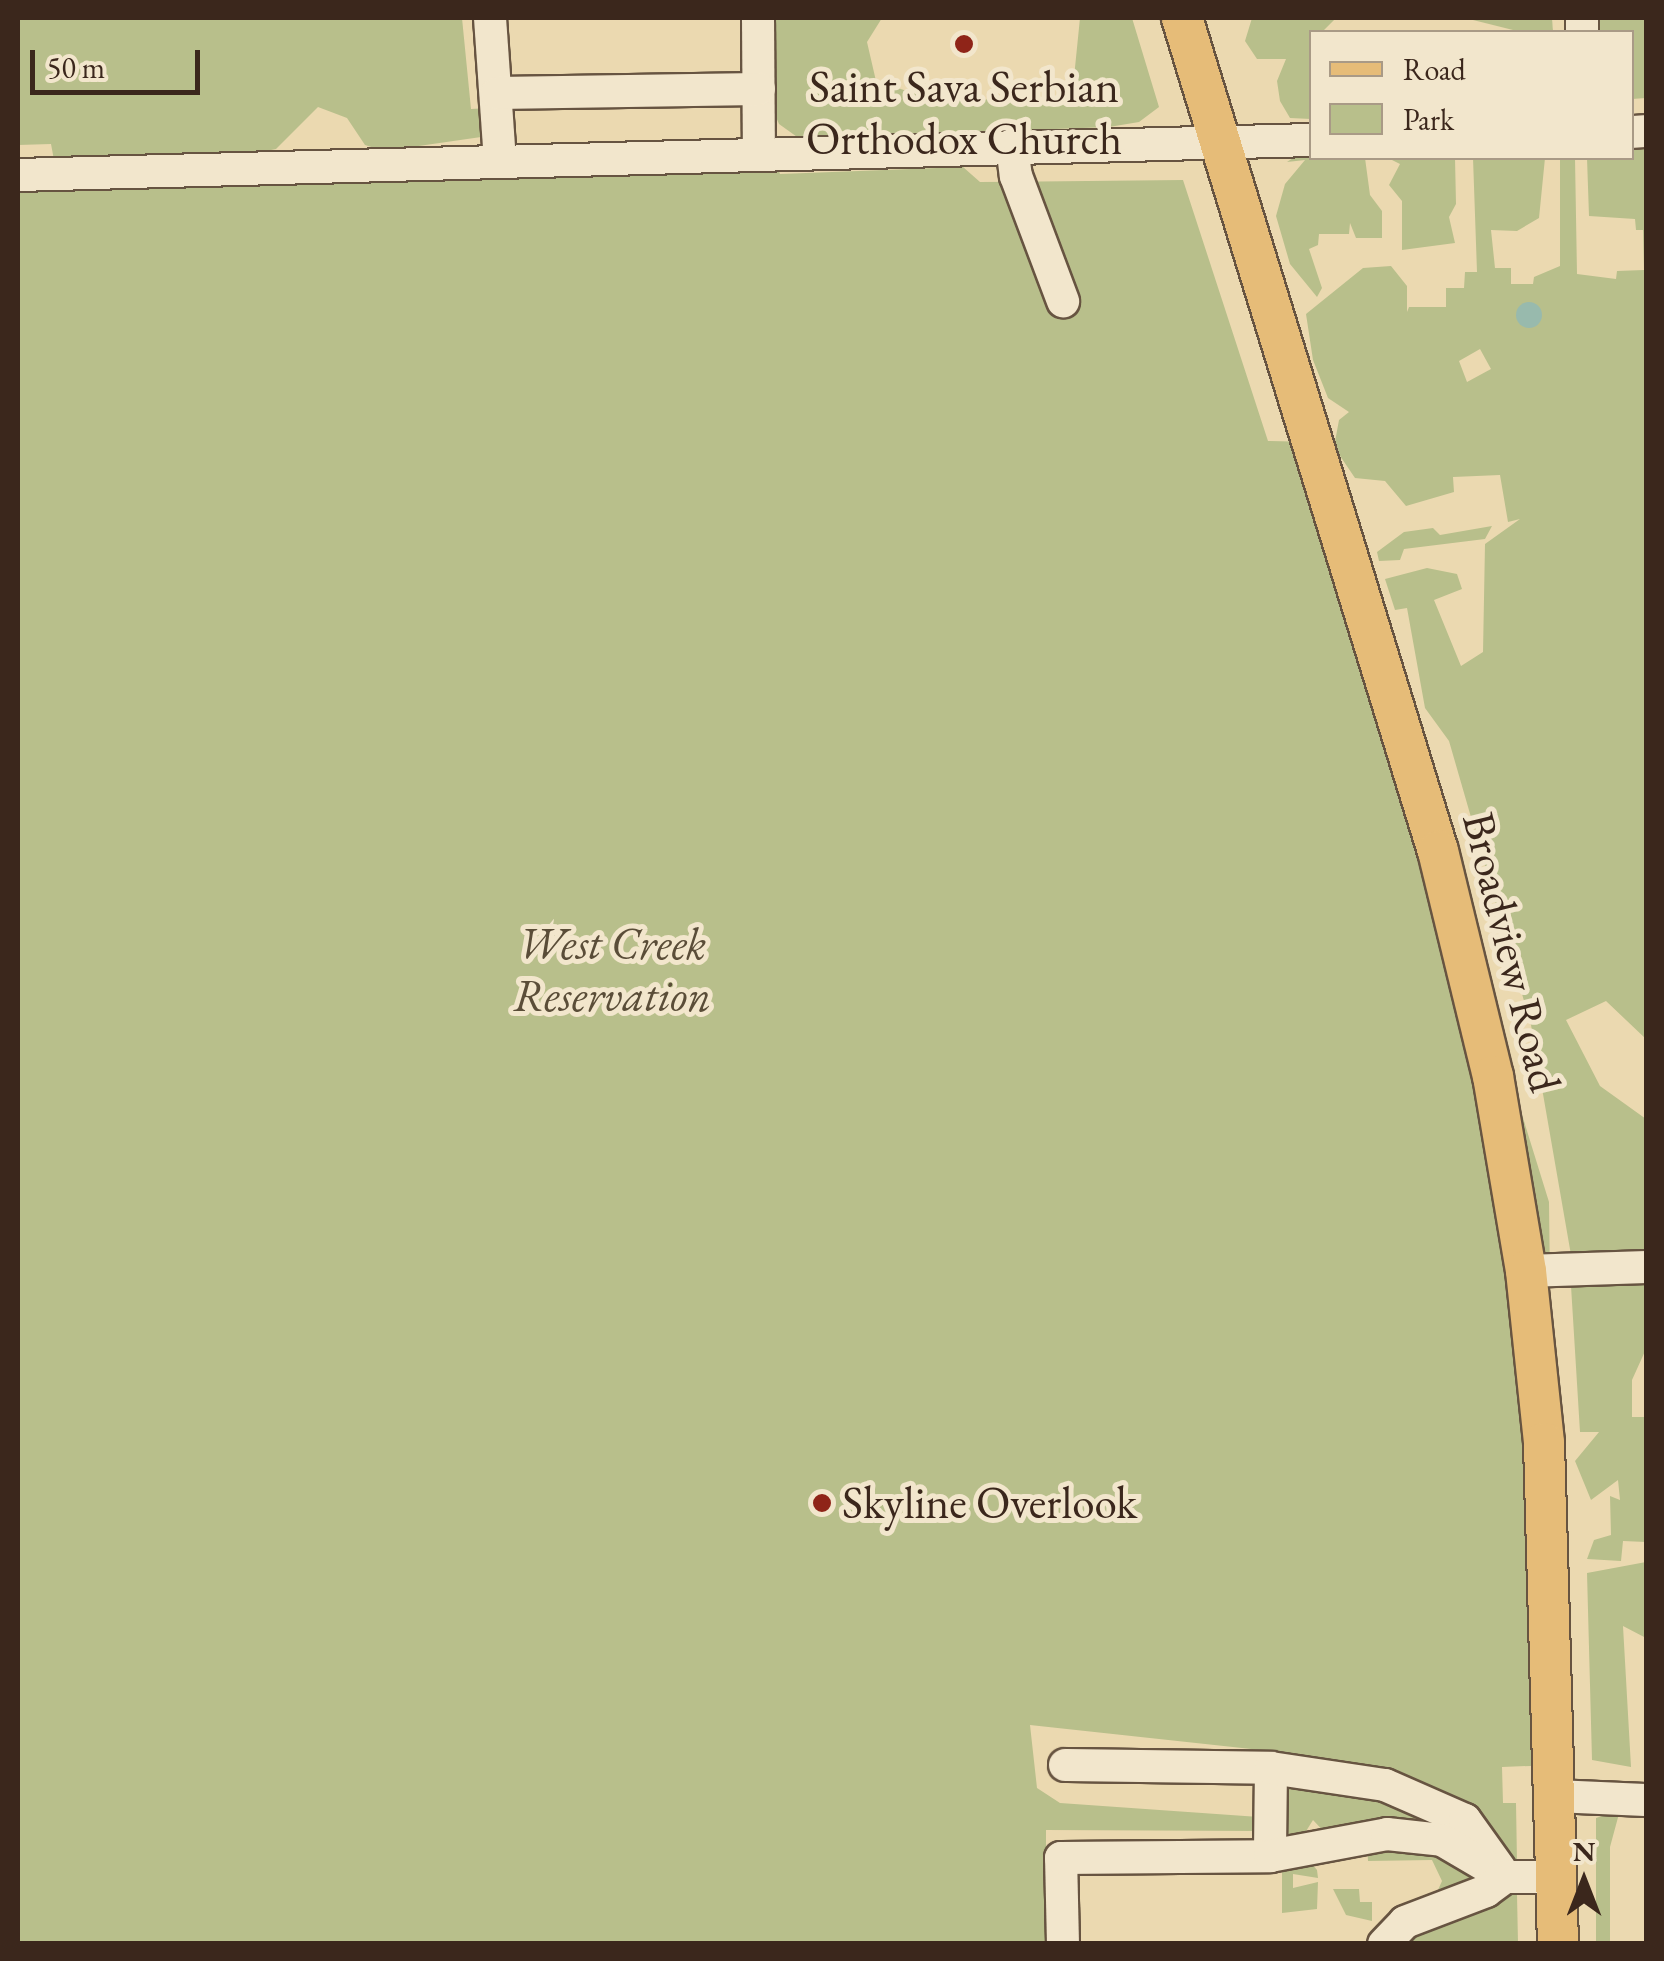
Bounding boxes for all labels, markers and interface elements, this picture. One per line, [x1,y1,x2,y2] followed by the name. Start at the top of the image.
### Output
[35,30,205,92] scale bar
[1309,30,1634,160] legend
[953,33,975,55] marker: Saint Sava Serbian Orthodox Church
[47,48,105,87] text: 50 m
[1403,50,1466,89] text: Road
[806,60,1122,166] place label: Saint Sava Serbian Orthodox Church
[1403,100,1454,139] text: Park
[1451,807,1573,1097] street label: Broadview Road
[513,917,711,1023] park label: West Creek Reservation
[842,1476,1137,1530] place label: Skyline Overlook
[811,1492,833,1514] marker: Skyline Overlook
[1534,1831,1634,1931] north arrow
[1573,1833,1595,1869] text: N

